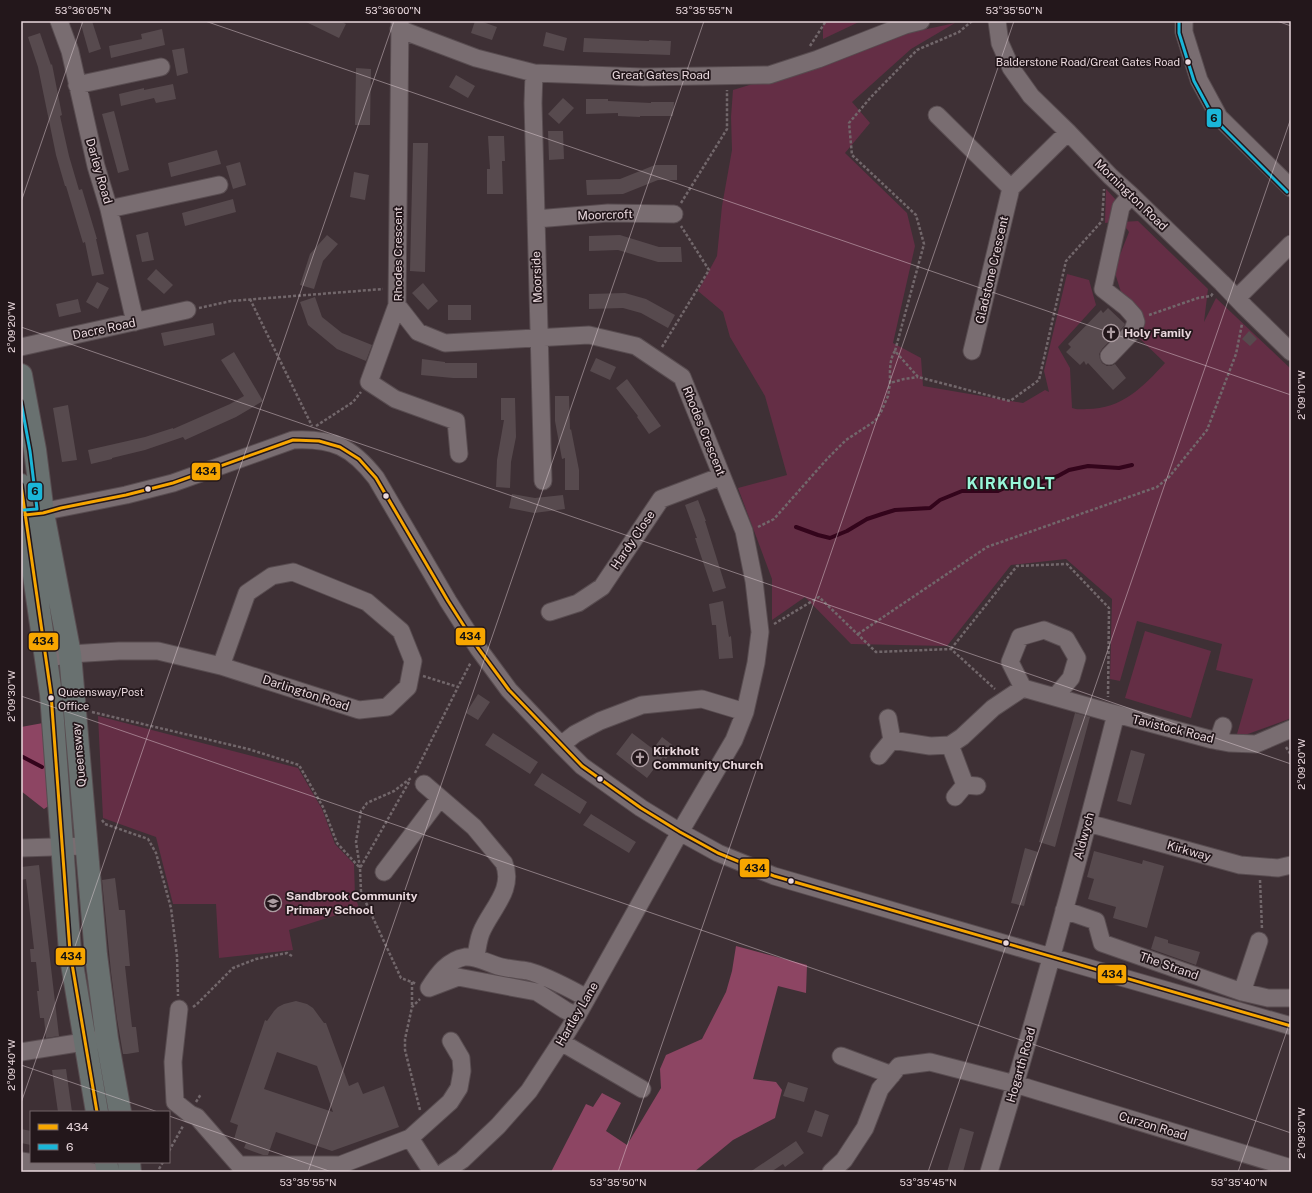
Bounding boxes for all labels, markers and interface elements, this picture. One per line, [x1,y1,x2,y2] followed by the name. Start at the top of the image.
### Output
[55,4,111,16] text: 53°36'05"N
[365,4,421,16] text: 53°36'00"N
[675,4,733,16] text: 53°35'55"N
[986,4,1042,16] text: 53°35'50"N
[996,56,1180,68] place label: Balderstone Road/Great Gates Road
[1183,57,1193,67] marker: Balderstone Road/Great Gates Road
[612,68,710,82] street label: Great Gates Road
[1206,108,1222,128] line badge: 6
[1210,112,1218,124] text: 6
[83,137,115,205] street label: Darley Road
[1092,157,1170,233] street label: Mornington Road
[391,206,405,301] street label: Rhodes Crescent
[577,207,633,223] street label: Moorcroft
[973,214,1011,325] street label: Gladstone Crescent
[529,251,545,303] street label: Moorside
[5,301,17,353] text: 2°09'20"W
[71,315,137,343] street label: Dacre Road
[1101,323,1121,343] church icon: Holy Family
[1124,326,1192,340] place label: Holy Family
[1295,370,1307,420] text: 2°09'10"W
[680,384,728,478] street label: Rhodes Crescent
[191,462,221,481] line badge: 434
[195,465,217,477] text: 434
[966,474,1056,493] district label: KIRKHOLT
[27,482,43,501] line badge: 6
[143,484,153,494] unlabelled marker
[31,485,39,497] text: 6
[381,491,391,501] unlabelled marker
[608,508,658,572] street label: Hardy Close
[455,627,486,646] line badge: 434
[459,630,481,642] text: 434
[28,632,59,651] line badge: 434
[32,635,54,647] text: 434
[5,670,17,722] text: 2°09'30"W
[261,672,351,714] street label: Darlington Road
[58,686,144,712] place label: Queensway/Post Office
[46,693,56,703] marker: Queensway/Post Office
[1131,712,1215,746] street label: Tavistock Road
[69,722,89,788] street label: Queensway
[1295,738,1307,790] text: 2°09'20"W
[653,744,763,772] place label: Kirkholt Community Church
[630,748,650,768] church icon: Kirkholt Community Church
[595,774,605,784] unlabelled marker
[1071,811,1097,861] street label: Aldwych
[1165,838,1213,864] street label: Kirkway
[739,858,770,878] line badge: 434
[744,862,766,874] text: 434
[786,876,796,886] unlabelled marker
[286,889,418,917] place label: Sandbrook Community Primary School
[263,893,283,913] school or university icon: Sandbrook Community Primary School
[1001,938,1011,948] unlabelled marker
[55,947,86,966] line badge: 434
[1138,949,1200,983] street label: The Strand
[60,950,82,962] text: 434
[1097,964,1127,984] line badge: 434
[1101,968,1123,980] text: 434
[553,979,601,1048] street label: Hartley Lane
[1004,1026,1038,1104] street label: Hogarth Road
[5,1039,17,1091] text: 2°09'40"W
[1295,1107,1307,1159] text: 2°09'30"W
[1117,1109,1189,1143] street label: Curzon Road
[30,1111,170,1163] legend
[66,1120,89,1134] text: 434
[66,1140,73,1154] text: 6
[279,1176,337,1188] text: 53°35'55"N
[590,1176,646,1188] text: 53°35'50"N
[900,1176,956,1188] text: 53°35'45"N
[1211,1176,1267,1188] text: 53°35'40"N

